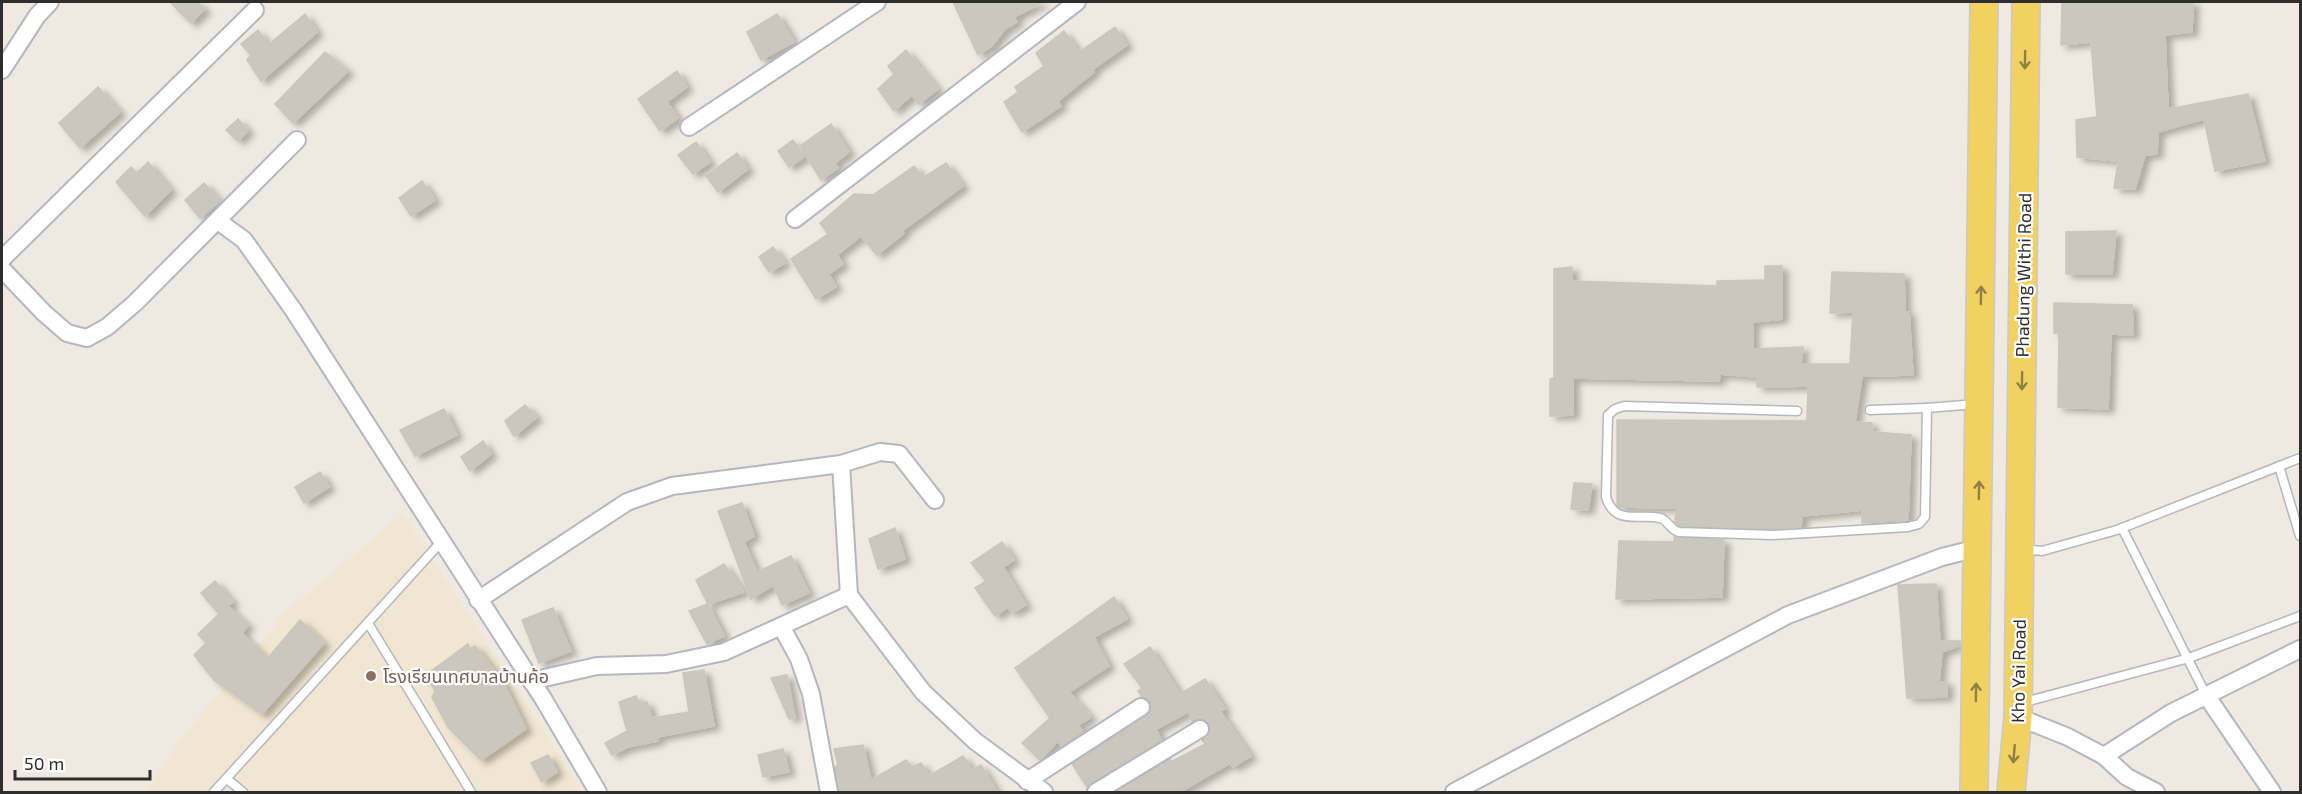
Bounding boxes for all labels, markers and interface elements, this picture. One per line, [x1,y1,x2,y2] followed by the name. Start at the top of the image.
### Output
[2020,49,2031,69] one-way arrow
[2011,193,2035,357] street label: Phadung Withi Road
[1975,285,1987,305] one-way arrow
[2016,370,2028,390] one-way arrow
[1973,480,1985,500] one-way arrow
[2006,619,2030,723] street label: Kho Yai Road
[383,665,549,687] place label: โรงเรียนเทศบาลบ้านค้อ
[364,669,378,683] marker: โรงเรียนเทศบาลบ้านค้อ
[1970,683,1982,703] one-way arrow
[15,743,150,781] scale bar
[2008,744,2019,763] one-way arrow
[24,752,64,774] text: 50 m

